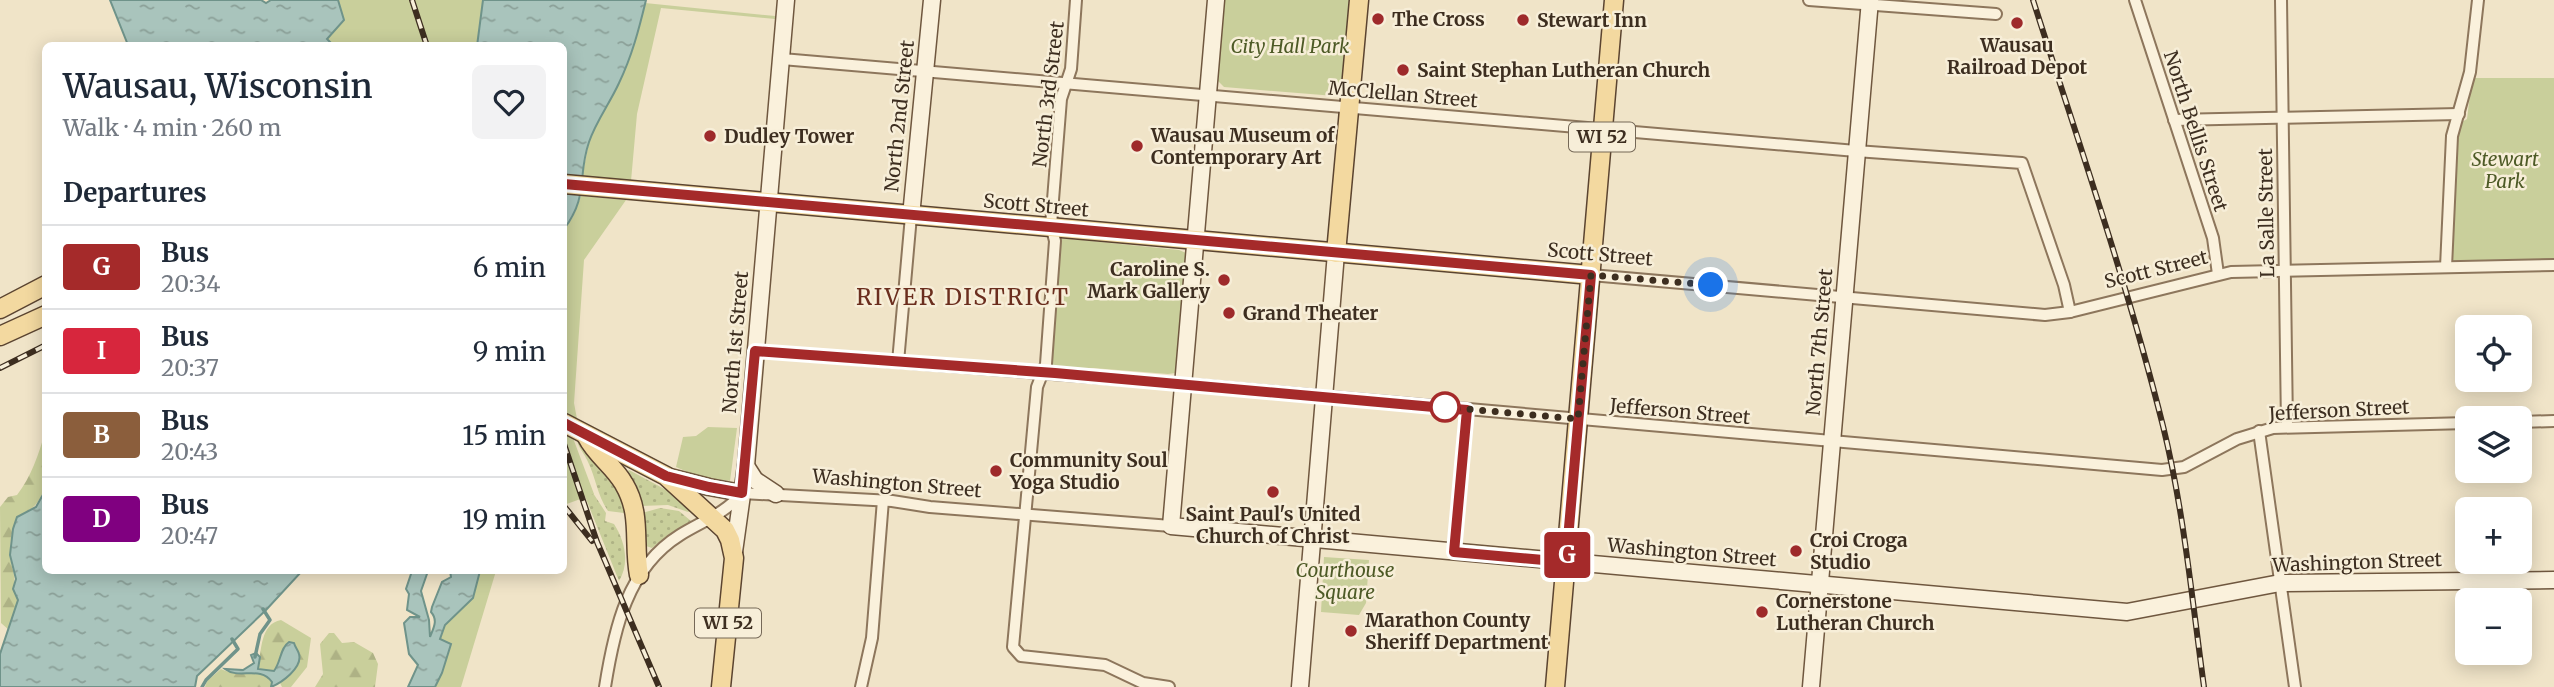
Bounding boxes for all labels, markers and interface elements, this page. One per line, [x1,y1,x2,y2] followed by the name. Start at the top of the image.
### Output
[1392,7,1485,31] place label: The Cross
[1537,8,1647,32] place label: Stewart Inn
[1370,11,1386,27] marker: The Cross
[1515,12,1531,28] marker: Stewart Inn
[2009,15,2025,31] marker: Wausau Railroad Depot
[1027,19,1069,169] street label: North 3rd Street
[1947,33,2088,79] place label: Wausau Railroad Depot
[1231,34,1350,58] park label: City Hall Park
[879,38,919,193] street label: North 2nd Street
[2159,48,2234,215] street label: North Bellis Street
[1417,58,1711,82] place label: Saint Stephan Lutheran Church
[1395,62,1411,78] marker: Saint Stephan Lutheran Church
[472,65,546,139] button: heart
[63,66,373,107] text: Wausau, Wisconsin
[1327,76,1479,113] street label: McClellan Street
[63,113,281,142] text: Walk · 4 min · 260 m
[1569,122,1635,152] road number: WI 52
[1150,123,1336,169] place label: Wausau Museum of Contemporary Art
[724,124,855,148] place label: Dudley Tower
[702,128,718,144] marker: Dudley Tower
[1129,138,1145,154] marker: Wausau Museum of Contemporary Art
[2253,147,2279,278] street label: La Salle Street
[2471,147,2539,193] park label: Stewart Park
[63,176,207,209] text: Departures
[982,188,1090,222] street label: Scott Street
[161,236,209,269] text: Bus
[1546,237,1654,271] street label: Scott Street
[2102,244,2211,293] street label: Scott Street
[93,251,110,282] text: G
[473,251,546,284] text: 6 min
[1087,257,1211,303] place label: Caroline S. Mark Gallery
[1693,267,1728,302] your location
[1801,267,1837,417] street label: North 7th Street
[161,269,220,298] text: 20:34
[717,269,753,414] street label: North 1st Street
[1216,272,1232,288] marker: Caroline S. Mark Gallery
[856,282,1070,311] district label: RIVER DISTRICT
[1243,301,1378,325] place label: Grand Theater
[1221,305,1237,321] marker: Grand Theater
[2455,315,2532,665] map controls
[2455,315,2532,392] button: locate
[161,320,209,353] text: Bus
[97,335,106,366] text: I
[473,335,546,368] text: 9 min
[161,353,219,382] text: 20:37
[1430,392,1460,422] unlabelled marker
[1608,393,1752,429] street label: Jefferson Street
[2267,394,2411,426] street label: Jefferson Street
[161,404,209,437] text: Bus
[2455,406,2532,483] button: layers
[93,419,110,450] text: B
[462,419,546,452] text: 15 min
[161,437,218,466] text: 20:43
[1009,448,1168,494] place label: Community Soul Yoga Studio
[988,463,1004,479] marker: Community Soul Yoga Studio
[810,464,983,502] street label: Washington Street
[1265,484,1281,500] marker: Saint Paul's United Church of Christ
[161,488,209,521] text: Bus
[2455,497,2532,574] button: +
[1186,502,1361,548] place label: Saint Paul's United Church of Christ
[92,503,111,534] text: D
[462,503,546,536] text: 19 min
[161,521,218,550] text: 20:47
[1810,528,1908,574] place label: Croi Croga Studio
[1544,532,1590,578] line badge: G
[1605,533,1778,571] street label: Washington Street
[1558,539,1576,570] text: G
[1788,543,1804,559] marker: Croi Croga Studio
[2271,547,2443,577] street label: Washington Street
[1296,558,1395,604] park label: Courthouse Square
[2455,588,2532,665] button: −
[1776,589,1935,635] place label: Cornerstone Lutheran Church
[1754,604,1770,620] marker: Cornerstone Lutheran Church
[695,608,761,638] road number: WI 52
[1365,608,1549,654] place label: Marathon County Sheriff Department
[1343,623,1359,639] marker: Marathon County Sheriff Department

